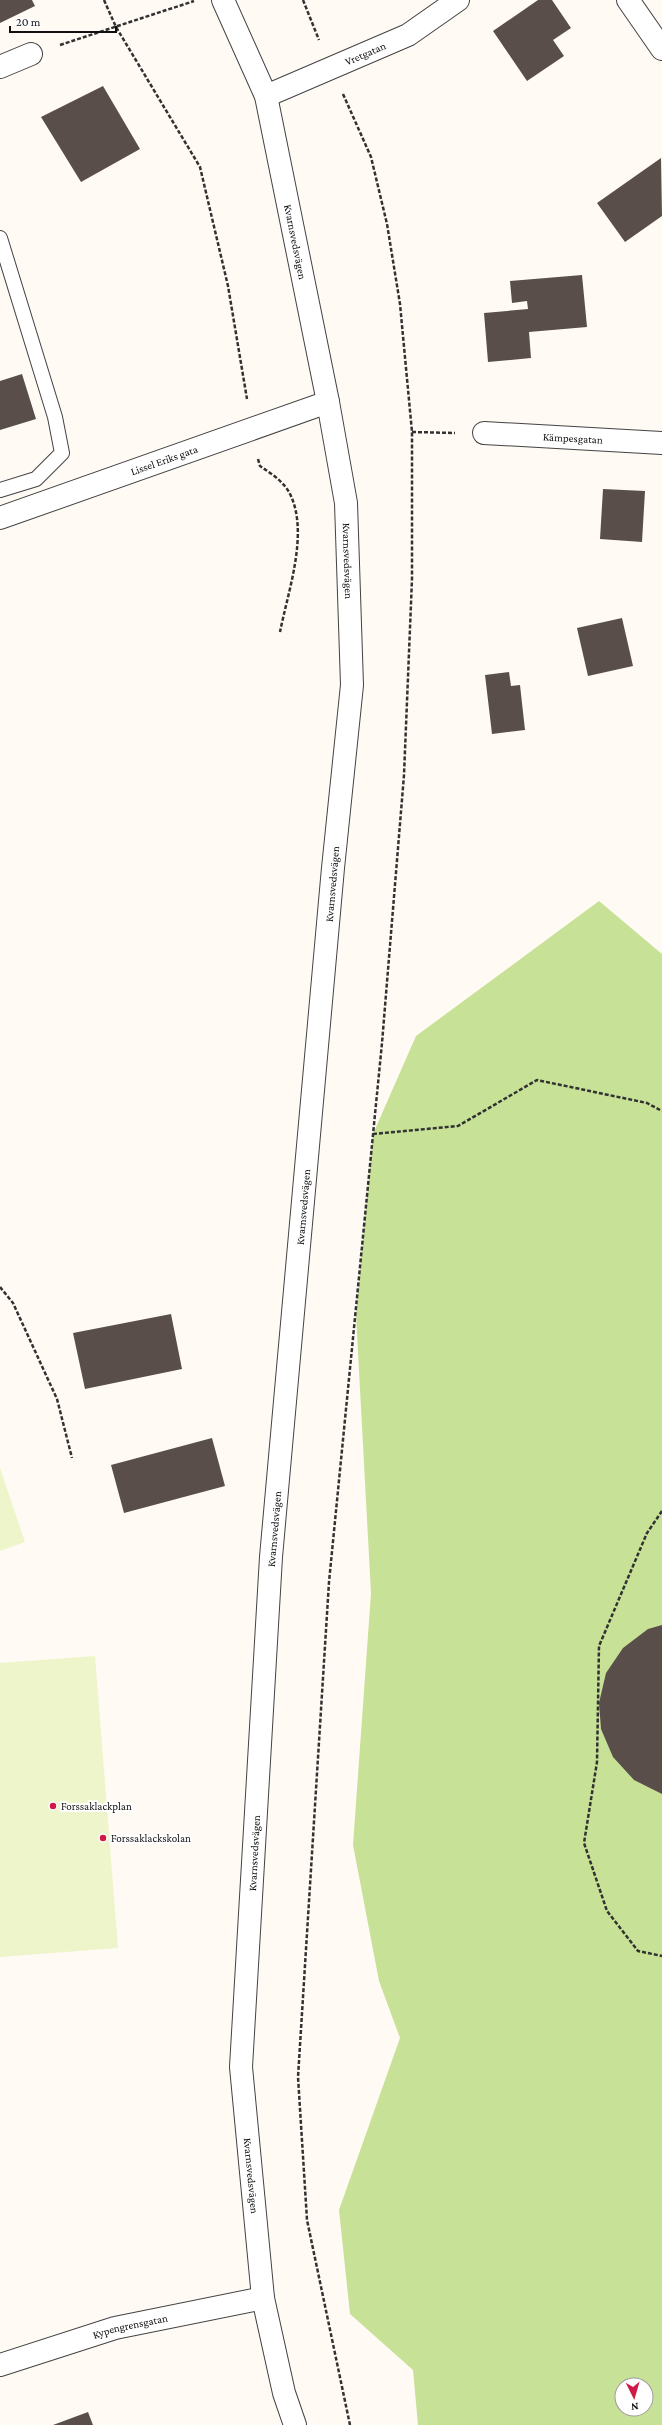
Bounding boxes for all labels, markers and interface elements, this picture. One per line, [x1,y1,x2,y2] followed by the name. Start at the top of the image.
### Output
[10,8,116,34] scale bar
[16,15,41,29] text: 20 m
[343,39,388,67] street label: Vretgatan
[282,203,309,280] street label: Kvarnsvedsvägen
[543,430,603,446] street label: Kämpesgatan
[129,443,199,477] street label: Lissel Eriks gata
[341,523,355,599] street label: Kvarnsvedsvägen
[323,846,342,922] street label: Kvarnsvedsvägen
[294,1169,313,1245] street label: Kvarnsvedsvägen
[265,1491,284,1567] street label: Kvarnsvedsvägen
[61,1800,132,1813] place label: Forssaklackplan
[48,1801,58,1811] marker: Forssaklackplan
[246,1815,263,1891] street label: Kvarnsvedsvägen
[111,1832,191,1844] place label: Forssaklackskolan
[98,1833,108,1843] marker: Forssaklackskolan
[242,2137,261,2214] street label: Kvarnsvedsvägen
[91,2311,169,2341] street label: Kypengrensgatan
[614,2377,654,2417] north arrow
[630,2401,639,2413] text: N

